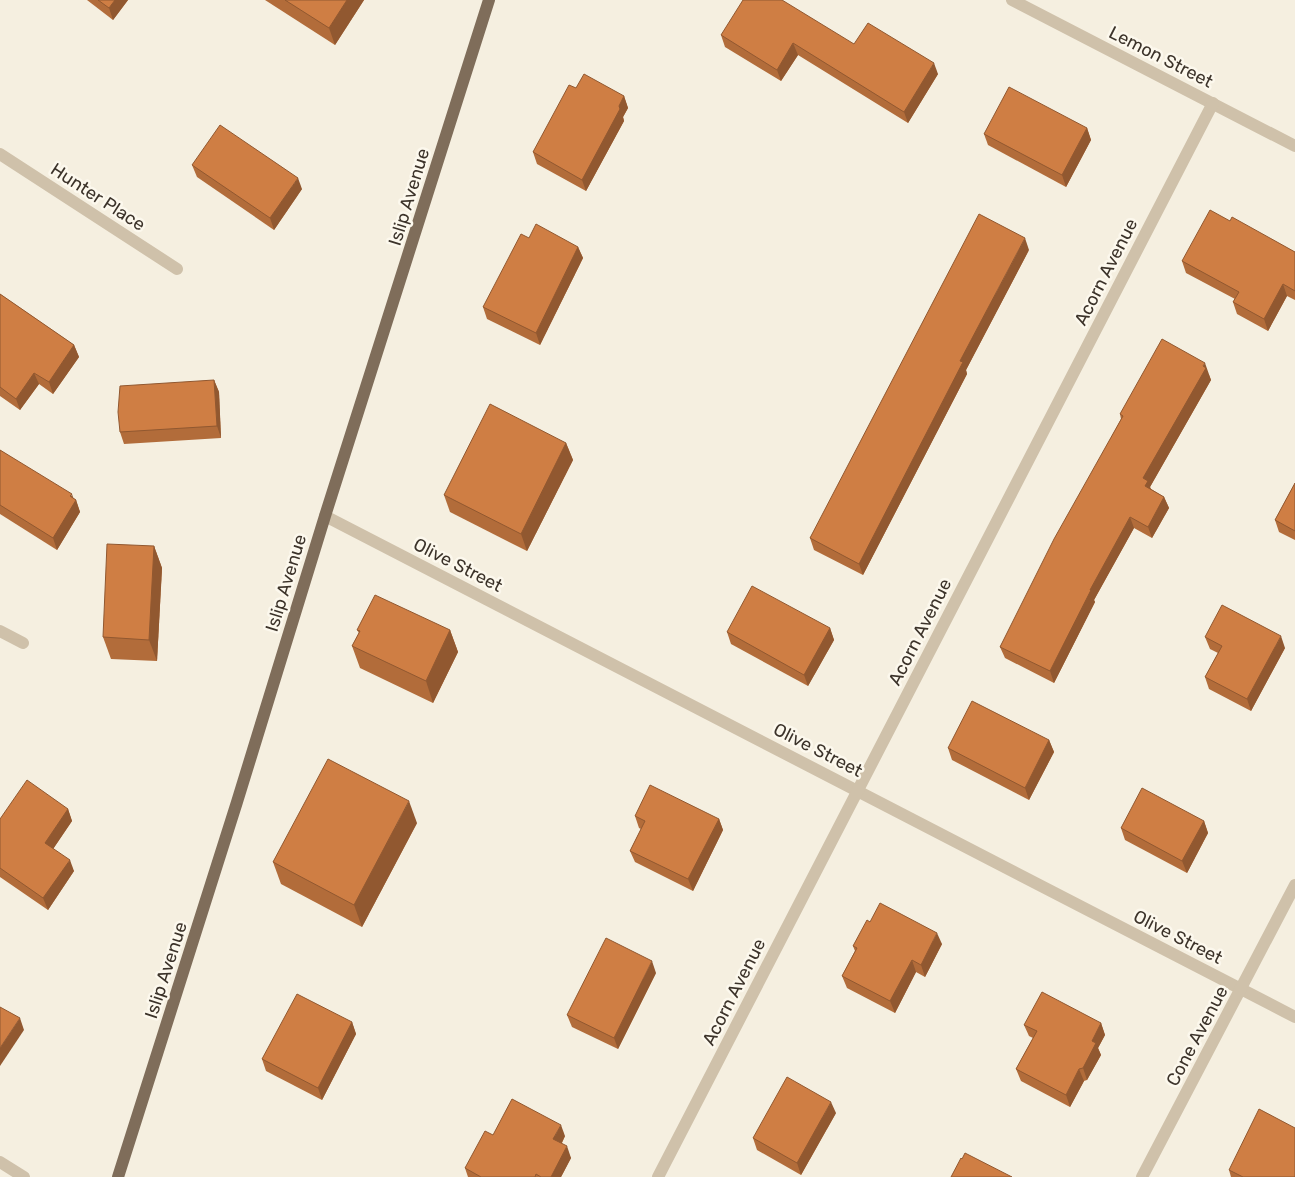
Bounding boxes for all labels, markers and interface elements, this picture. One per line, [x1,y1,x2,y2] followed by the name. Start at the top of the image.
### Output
[1105,21,1217,93] street label: Lemon Street
[384,146,434,248] street label: Islip Avenue
[47,158,149,236] street label: Hunter Place
[1070,215,1142,329] street label: Acorn Avenue
[261,532,311,634] street label: Islip Avenue
[410,533,506,597] street label: Olive Street
[884,575,956,689] street label: Acorn Avenue
[770,718,866,782] street label: Olive Street
[1130,905,1226,969] street label: Olive Street
[140,919,192,1021] street label: Islip Avenue
[698,935,770,1049] street label: Acorn Avenue
[1161,982,1233,1090] street label: Cone Avenue

